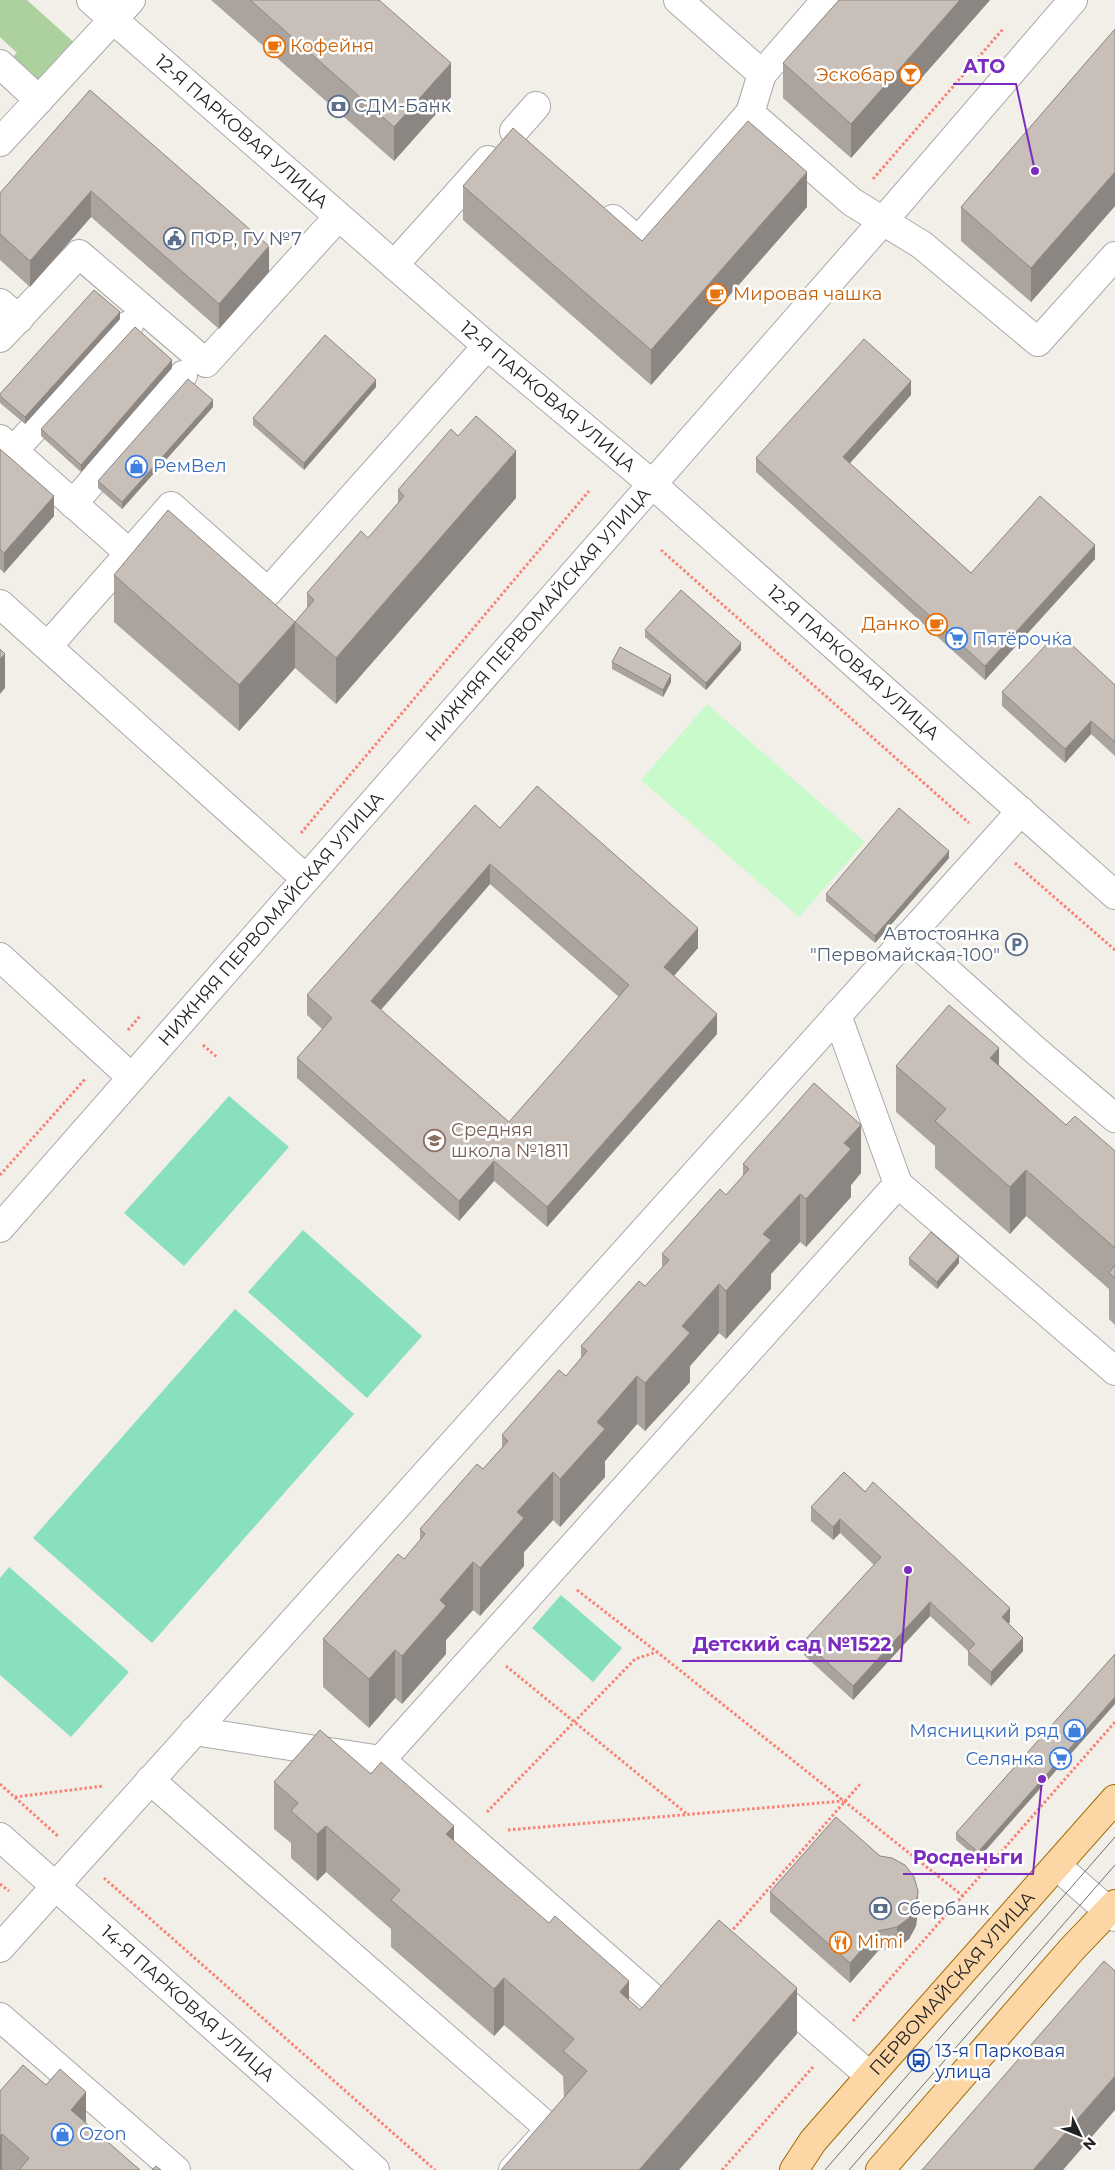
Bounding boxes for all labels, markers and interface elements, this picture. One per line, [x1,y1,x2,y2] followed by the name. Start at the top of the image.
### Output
[262,34,286,58] cafe icon: Кофейня
[290,35,374,57] place label: Кофейня
[151,50,333,214] street label: 12-Я ПАРКОВАЯ УЛИЦА
[953,50,1016,84] callout: АТО
[963,55,1005,78] text: АТО
[899,63,923,87] bar icon: Эскобар
[816,64,895,86] place label: Эскобар
[326,94,350,118] bank icon: СДМ-Банк
[354,95,452,117] place label: СДМ-Банк
[162,227,186,251] public building icon: ПФР, ГУ №7
[190,228,302,250] place label: ПФР, ГУ №7
[705,282,729,306] cafe icon: Мировая чашка
[733,283,882,305] place label: Мировая чашка
[456,317,641,477] street label: 12-Я ПАРКОВАЯ УЛИЦА
[125,454,149,478] shop icon: РемВел
[153,455,227,477] place label: РемВел
[421,482,656,746] street label: НИЖНЯЯ ПЕРВОМАЙСКАЯ УЛИЦА
[763,580,944,745] street label: 12-Я ПАРКОВАЯ УЛИЦА
[924,612,948,636] cafe icon: Данко
[861,613,920,635] place label: Данко
[944,627,968,651] supermarket icon: Пятёрочка
[972,628,1072,650] place label: Пятёрочка
[154,787,389,1051] street label: НИЖНЯЯ ПЕРВОМАЙСКАЯ УЛИЦА
[810,923,1000,966] place label: Автостоянка "Первомайская-100"
[1004,932,1028,956] parking icon: Автостоянка "Первомайская-100"
[451,1119,569,1162] place label: Средняя школа №1811
[423,1128,447,1152] school or university icon: Средняя школа №1811
[682,1627,901,1661] callout: Детский сад №1522
[692,1633,892,1656] text: Детский сад №1522
[1063,1719,1087,1743] shop icon: Мясницкий ряд
[909,1720,1059,1742] place label: Мясницкий ряд
[1048,1747,1072,1771] supermarket icon: Селянка
[965,1748,1044,1770] place label: Селянка
[903,1840,1033,1874] callout: Росденьги
[913,1846,1023,1869] text: Росденьги
[865,1886,1040,2080] street label: ПЕРВОМАЙСКАЯ УЛИЦА
[869,1897,893,1921] bank icon: Сбербанк
[897,1898,990,1920] place label: Сбербанк
[96,1921,279,2087] street label: 14-Я ПАРКОВАЯ УЛИЦА
[829,1930,853,1954] restaurant icon: Mimi
[857,1931,903,1953] place label: Mimi
[934,2040,1065,2083] place label: 13-я Парковая улица
[907,2049,931,2073] bus stop icon: 13-я Парковая улица
[1055,2110,1105,2160] north arrow
[51,2122,75,2146] shop icon: Ozon
[79,2123,127,2145] place label: Ozon
[1079,2134,1100,2154] text: N

